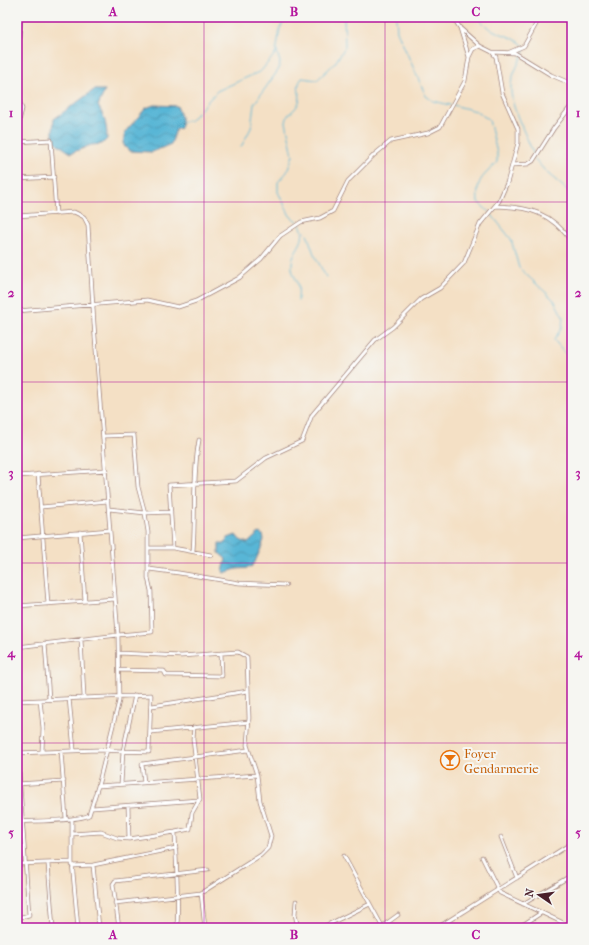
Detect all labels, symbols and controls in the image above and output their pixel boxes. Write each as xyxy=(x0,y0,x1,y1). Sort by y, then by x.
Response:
text: A xyxy=(108,4,118,19)
text: B xyxy=(290,4,299,19)
text: C xyxy=(472,4,481,19)
text: 1 xyxy=(9,105,14,120)
text: 1 xyxy=(576,105,581,120)
text: 2 xyxy=(8,285,15,300)
text: 2 xyxy=(575,285,582,300)
text: 3 xyxy=(8,465,14,481)
text: 3 xyxy=(575,465,581,481)
text: 4 xyxy=(6,645,16,661)
text: 4 xyxy=(573,645,583,661)
place label: Foyer Gendarmerie xyxy=(464,746,539,776)
bar icon: Foyer Gendarmerie xyxy=(439,749,461,771)
text: 5 xyxy=(8,825,14,840)
text: 5 xyxy=(575,825,581,840)
north arrow xyxy=(519,875,559,915)
text: N xyxy=(522,887,537,898)
text: A xyxy=(108,927,118,942)
text: B xyxy=(290,927,299,942)
text: C xyxy=(472,927,481,942)

